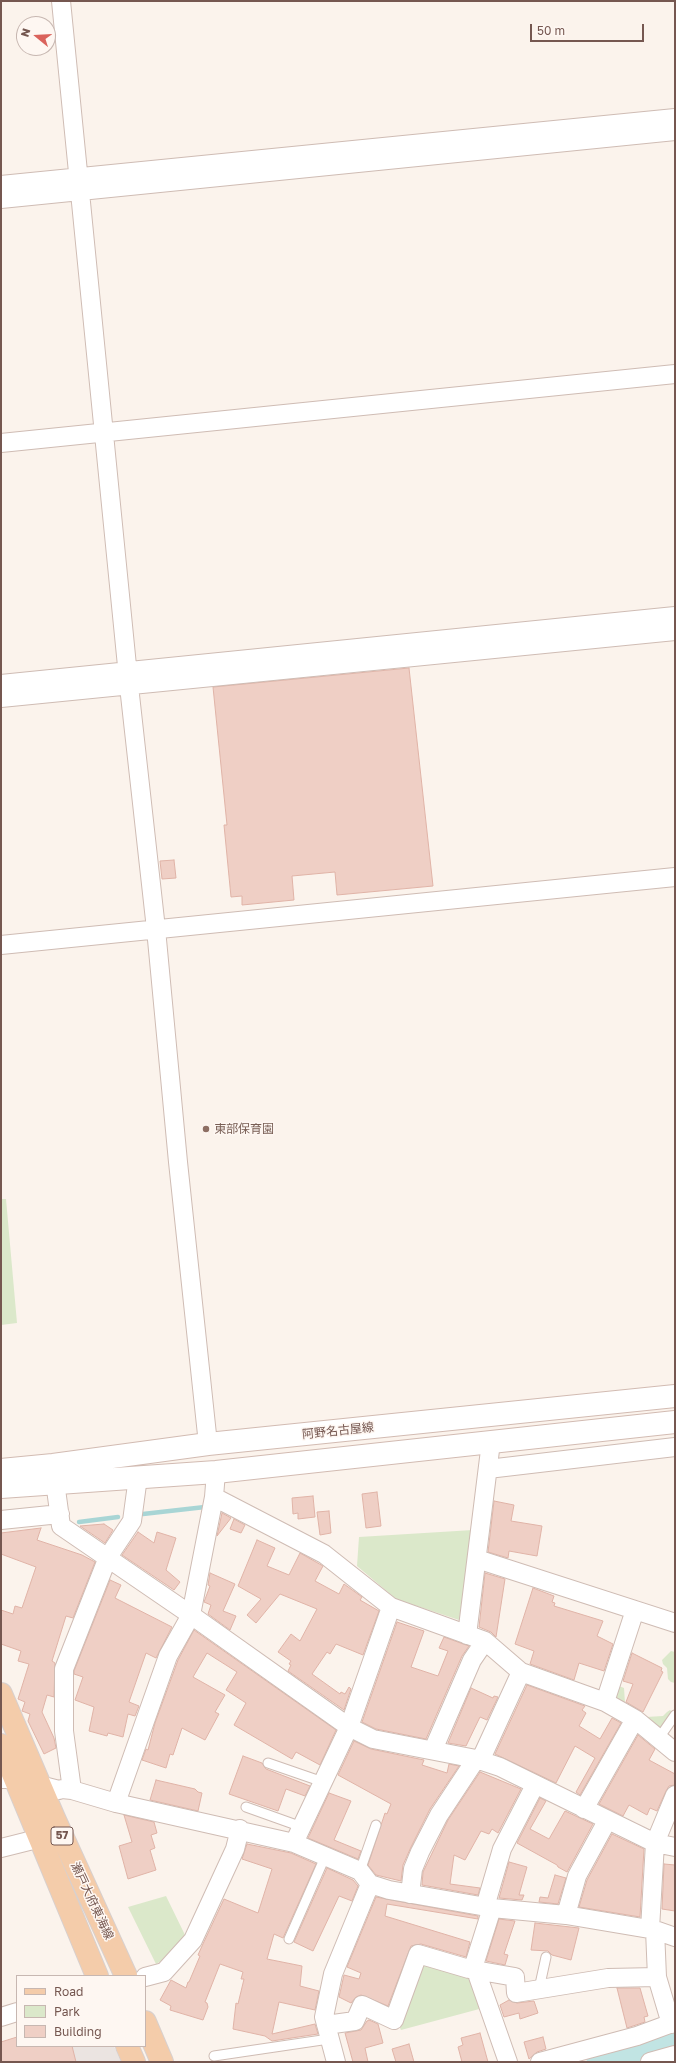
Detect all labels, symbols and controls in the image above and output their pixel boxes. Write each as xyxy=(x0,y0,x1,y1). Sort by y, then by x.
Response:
north arrow xyxy=(16,16,56,56)
scale bar xyxy=(532,16,646,42)
text: 50 m xyxy=(537,23,565,38)
text: N xyxy=(18,26,33,38)
place label: 東部保育園 xyxy=(214,1122,274,1136)
marker: 東部保育園 xyxy=(201,1124,211,1134)
street label: 阿野名古屋線 xyxy=(301,1420,375,1442)
road number: 57 xyxy=(51,1827,73,1845)
street label: 瀬戸大府東海線 xyxy=(68,1860,116,1942)
legend xyxy=(16,1975,146,2047)
text: Road xyxy=(54,1984,83,1999)
text: Park xyxy=(54,2004,80,2019)
text: Building xyxy=(54,2024,102,2039)

